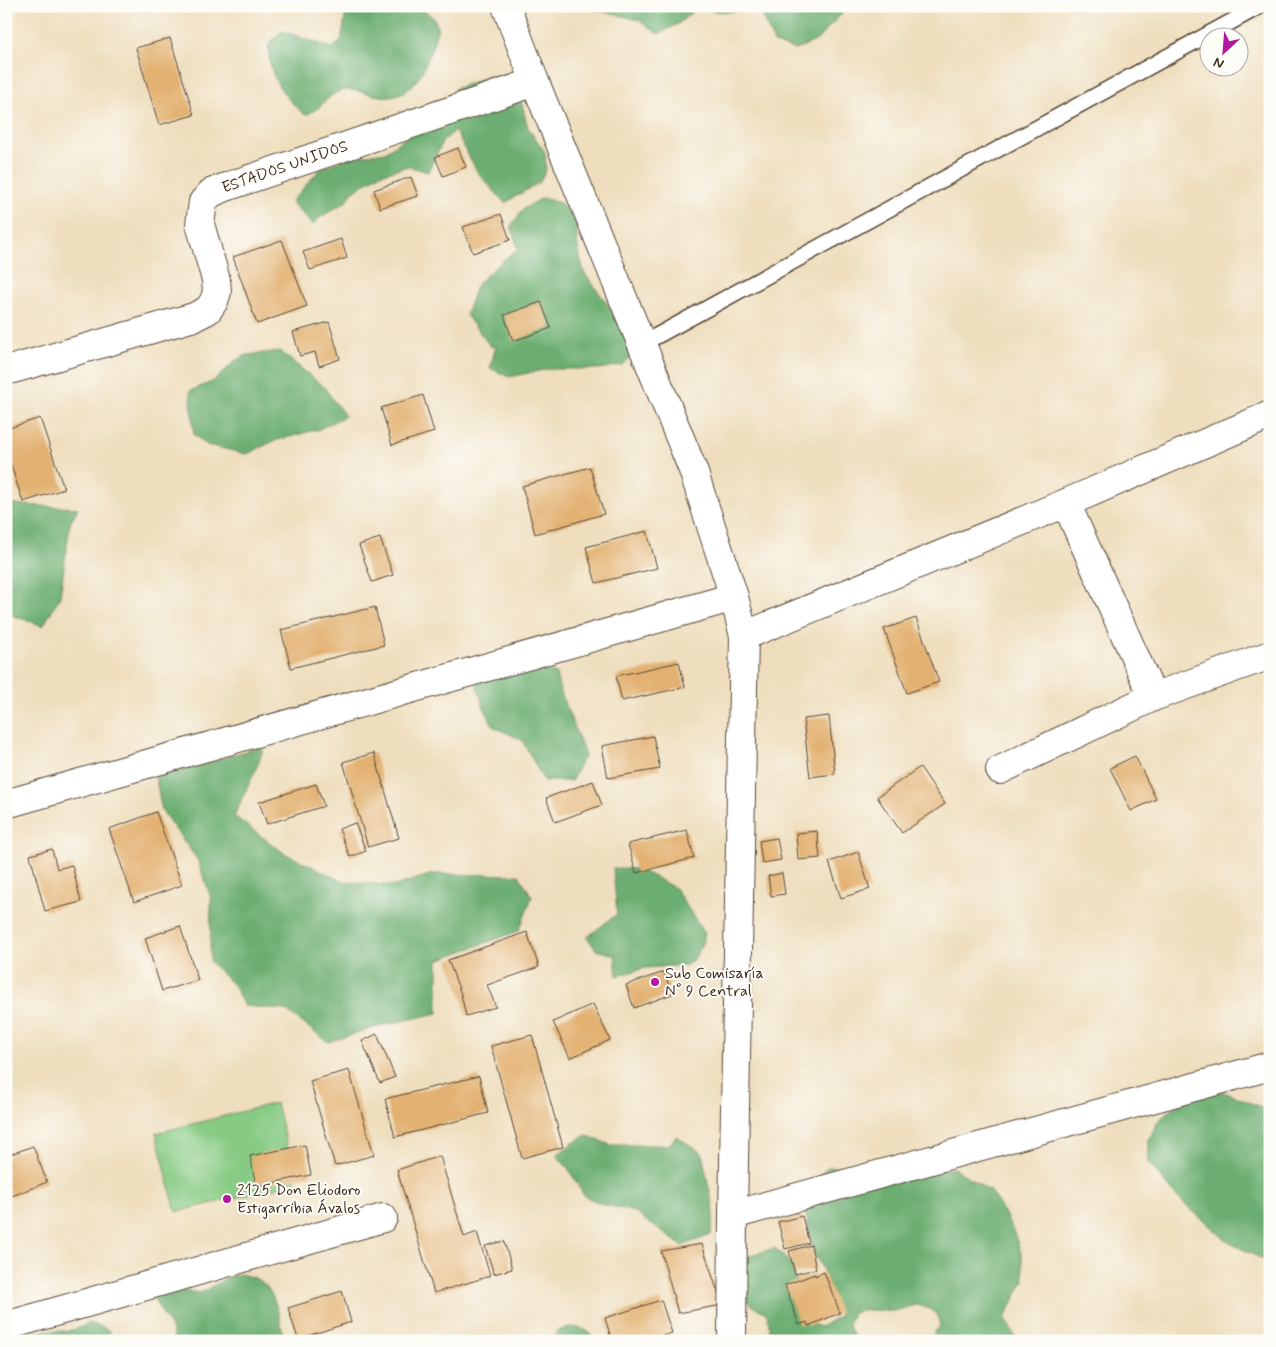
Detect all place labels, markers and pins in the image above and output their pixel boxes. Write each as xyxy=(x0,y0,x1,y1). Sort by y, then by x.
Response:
place label: Sub Comisaría N° 9 Central xyxy=(665,963,764,1002)
marker: Sub Comisaría N° 9 Central xyxy=(649,976,661,988)
place label: 2125 Don Eliodoro Estigarribia Ávalos xyxy=(237,1180,361,1219)
marker: 2125 Don Eliodoro Estigarribia Ávalos xyxy=(221,1193,233,1205)

